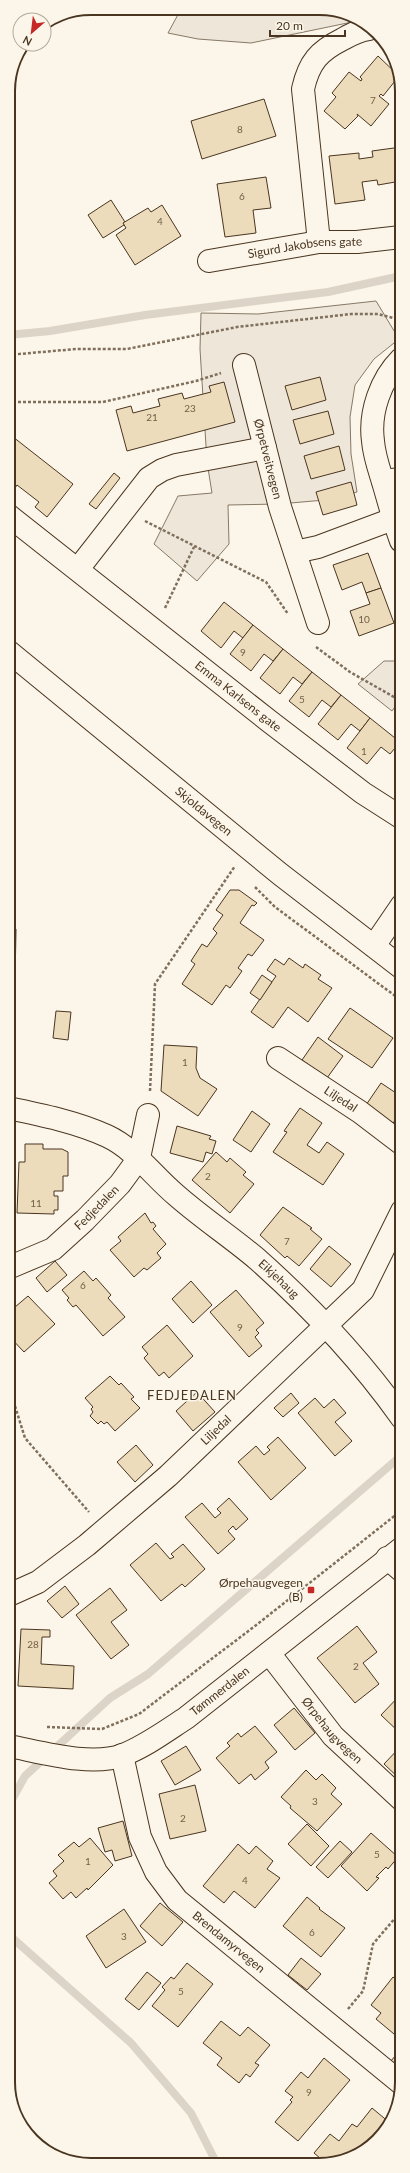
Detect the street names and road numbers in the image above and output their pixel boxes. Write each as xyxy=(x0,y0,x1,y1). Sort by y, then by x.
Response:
street label: Sigurd Jakobsens gate xyxy=(246,233,363,261)
street label: Ørpetveitvegen xyxy=(251,417,286,501)
street label: Emma Karlsens gate xyxy=(192,657,285,735)
street label: Skjoldavegen xyxy=(172,783,235,839)
street label: Liljedal xyxy=(321,1082,360,1115)
street label: Fedjedalen xyxy=(71,1182,122,1233)
street label: Eikjehaug xyxy=(255,1256,303,1301)
street label: Liljedal xyxy=(197,1412,234,1448)
street label: Tømmerdalen xyxy=(187,1663,252,1719)
street label: Ørpehaugvegen xyxy=(299,1694,366,1766)
street label: Brendamyrvegen xyxy=(189,1908,268,1976)

